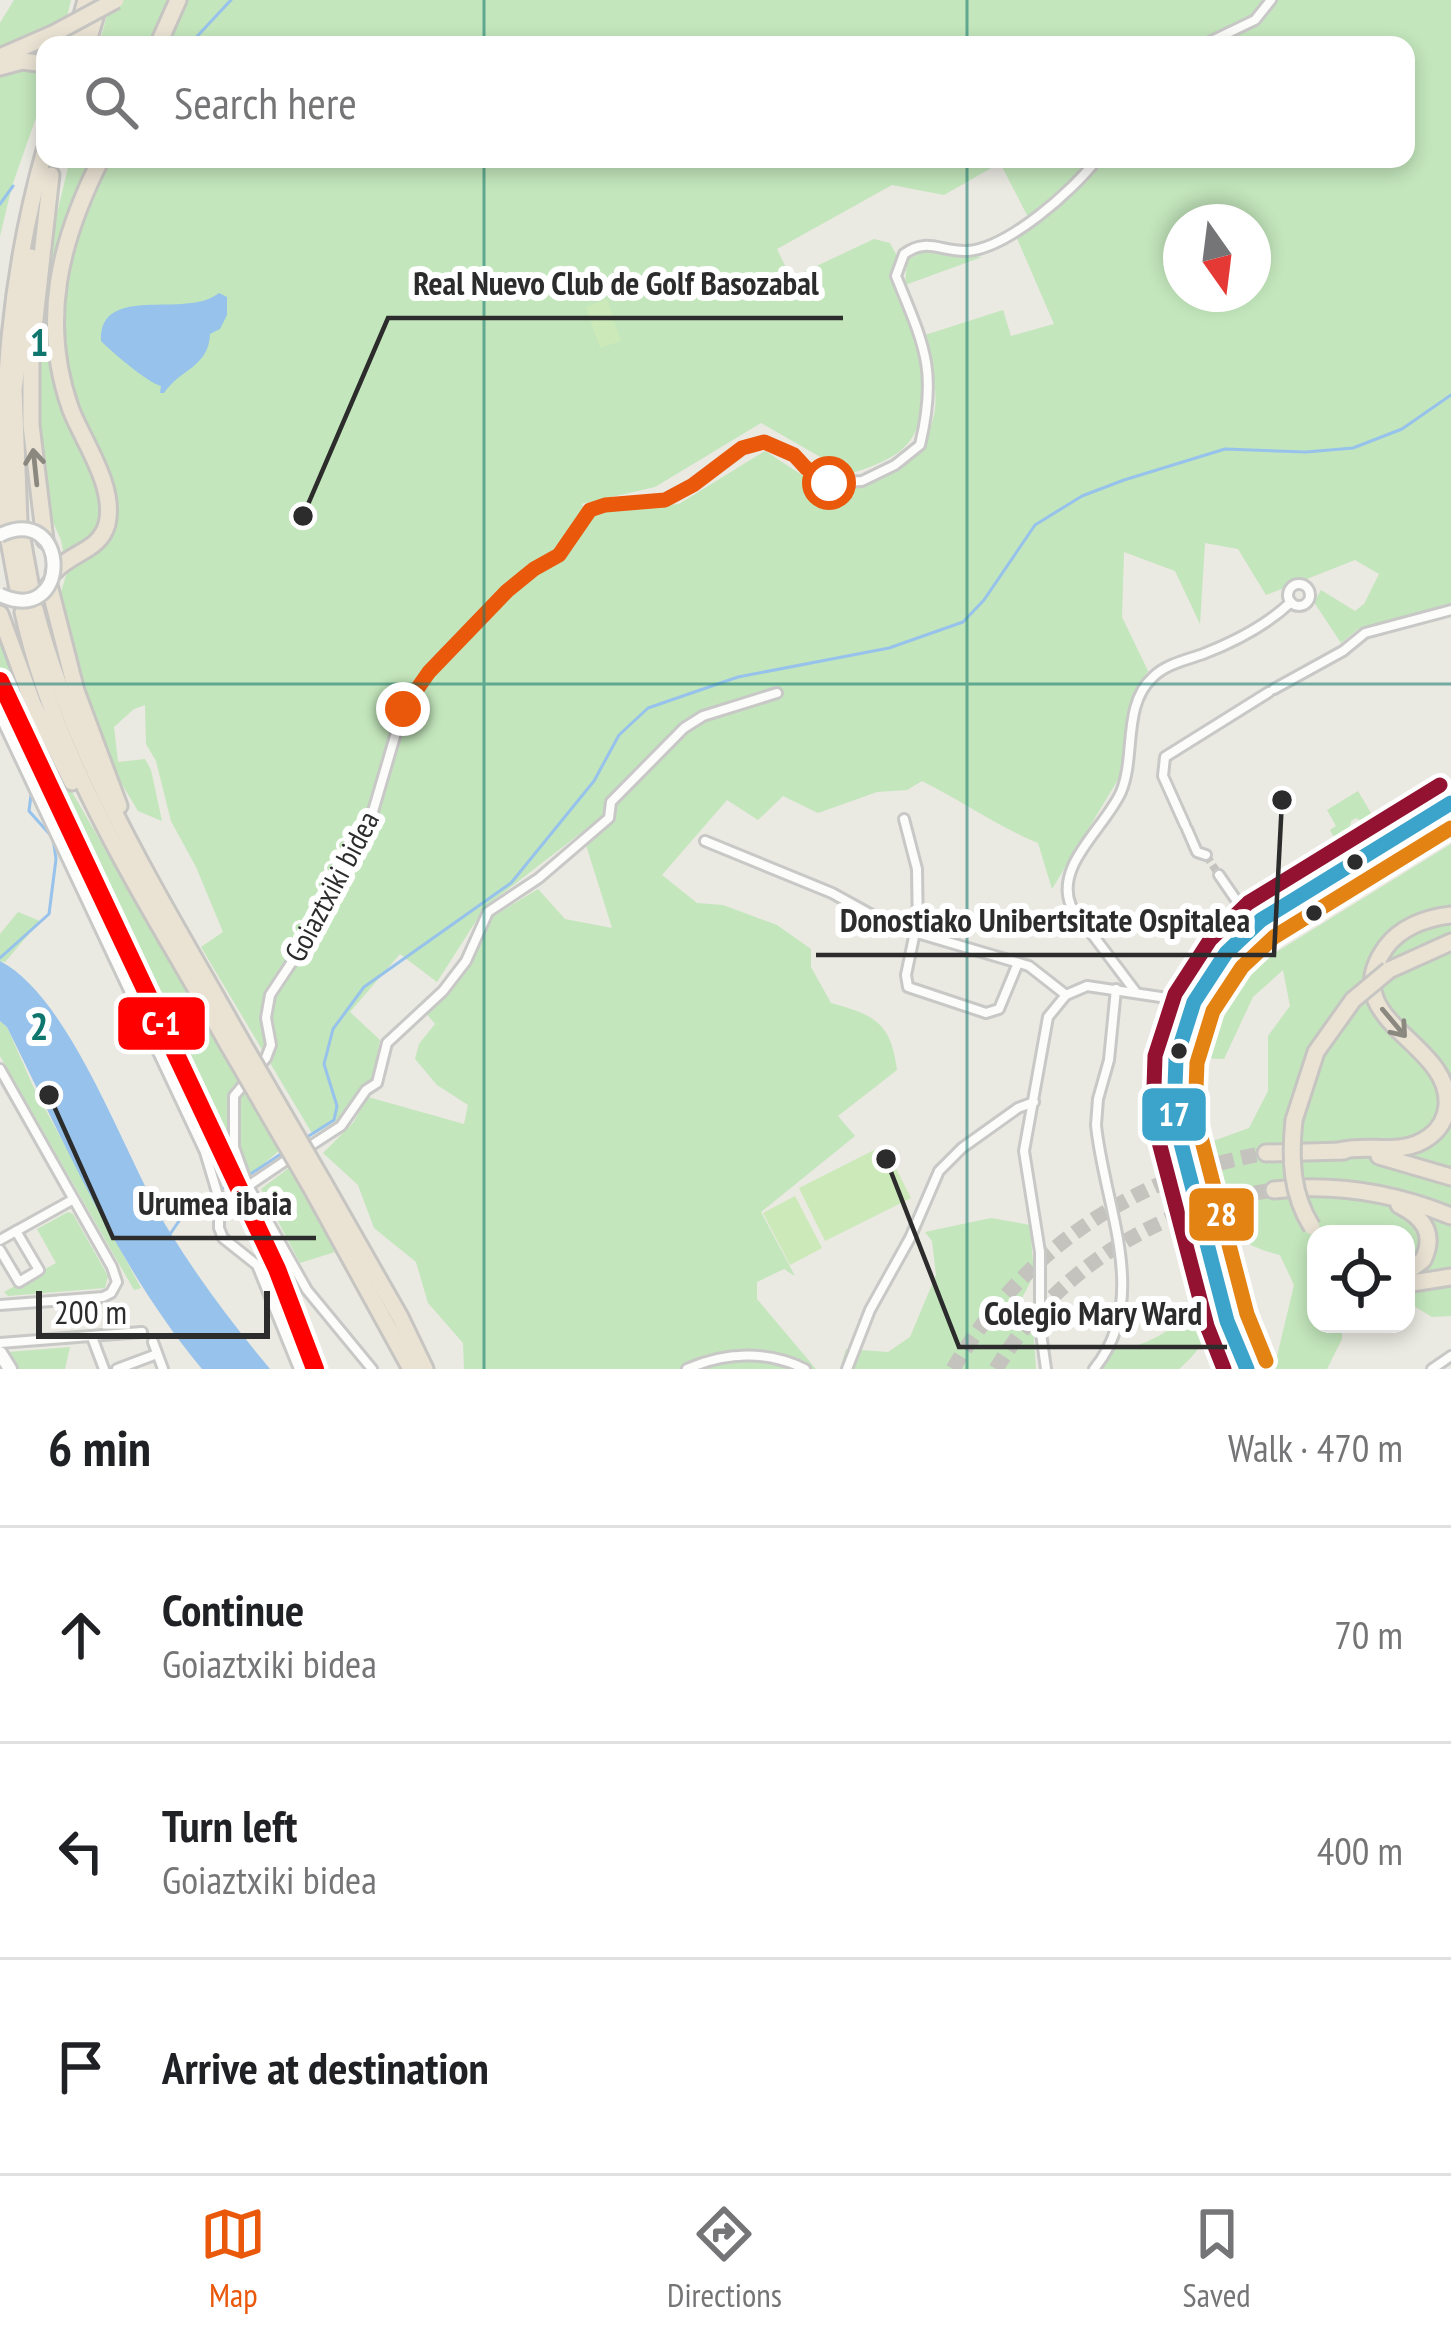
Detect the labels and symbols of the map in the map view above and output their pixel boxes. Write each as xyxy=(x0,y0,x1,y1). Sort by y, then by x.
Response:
north arrow xyxy=(1163,204,1271,312)
callout: Real Nuevo Club de Golf Basozabal xyxy=(388,249,843,318)
text: Real Nuevo Club de Golf Basozabal xyxy=(413,261,820,304)
text: 1 xyxy=(30,316,48,367)
one-way arrow xyxy=(23,448,46,487)
route start xyxy=(802,456,856,510)
route end xyxy=(376,682,430,736)
street label: Goiaztxiki bidea xyxy=(275,804,387,968)
unlabelled marker xyxy=(1344,851,1366,873)
callout: Donostiako Unibertsitate Ospitalea xyxy=(816,886,1274,955)
text: Donostiako Unibertsitate Ospitalea xyxy=(840,898,1250,941)
unlabelled marker xyxy=(1303,902,1325,924)
line badge: C-1 xyxy=(116,995,207,1052)
text: 2 xyxy=(30,1000,48,1051)
text: C-1 xyxy=(142,1001,180,1044)
one-way arrow xyxy=(1379,1007,1407,1038)
unlabelled marker xyxy=(1168,1040,1190,1062)
line badge: 17 xyxy=(1140,1086,1208,1143)
text: 17 xyxy=(1158,1092,1190,1135)
callout: Urumea ibaia xyxy=(113,1169,316,1238)
text: Urumea ibaia xyxy=(138,1181,292,1224)
line badge: 28 xyxy=(1187,1186,1256,1243)
text: 28 xyxy=(1205,1192,1237,1235)
callout: Colegio Mary Ward xyxy=(959,1278,1227,1347)
scale bar xyxy=(36,1285,270,1338)
text: Colegio Mary Ward xyxy=(984,1291,1202,1334)

